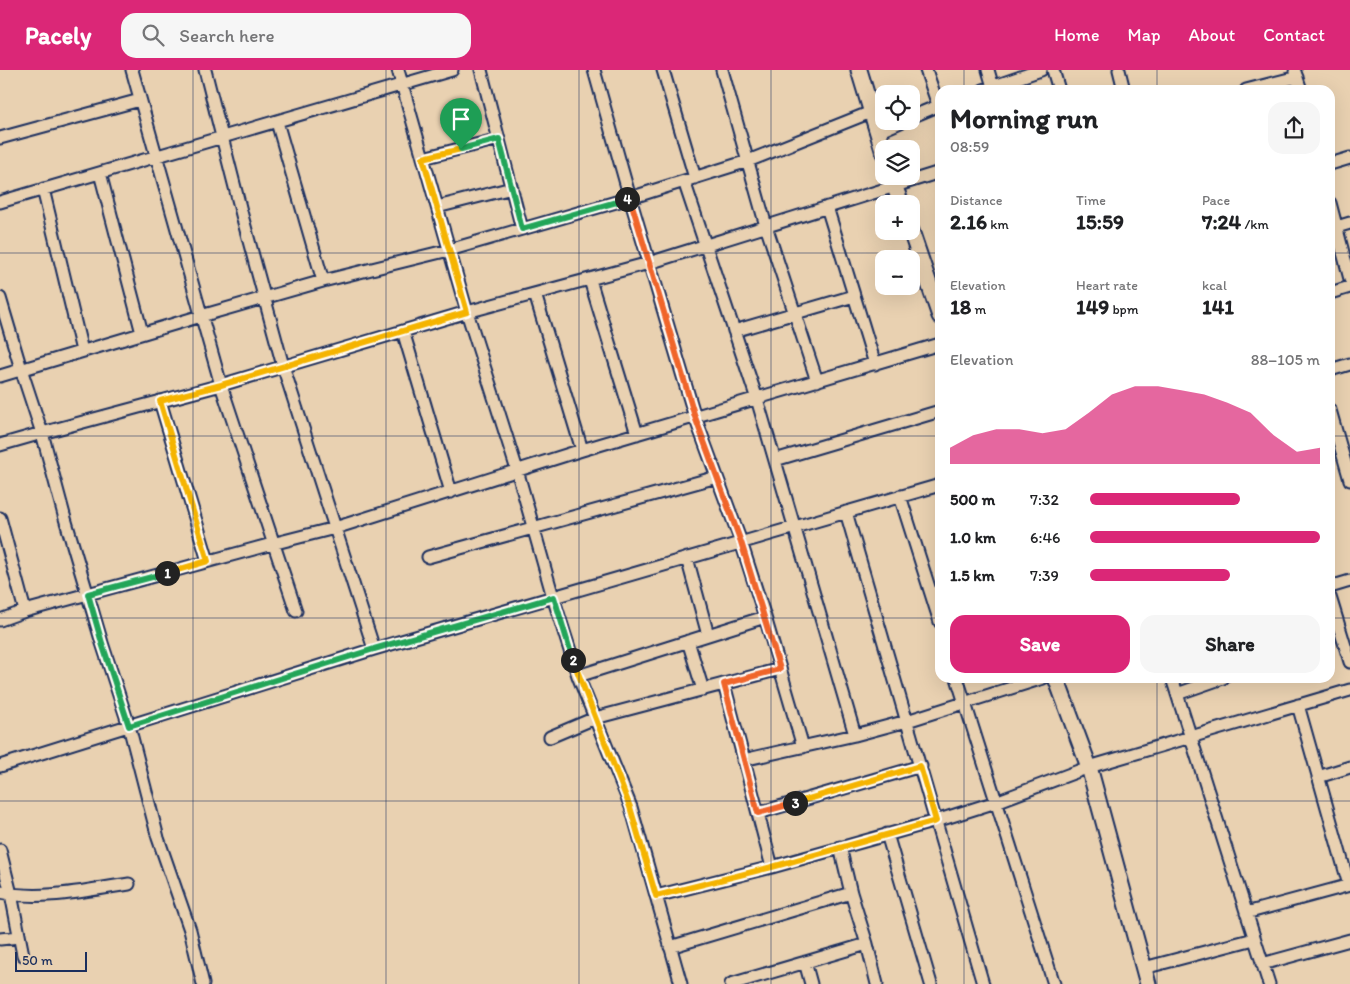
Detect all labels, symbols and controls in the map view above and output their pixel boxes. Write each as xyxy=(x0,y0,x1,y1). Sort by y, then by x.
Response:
search box xyxy=(121,13,471,58)
text: Pacely xyxy=(25,21,91,50)
icon: search xyxy=(139,21,167,49)
text: Search here xyxy=(179,24,275,47)
text: Home xyxy=(1054,24,1100,46)
text: Map xyxy=(1128,24,1161,46)
text: About xyxy=(1189,24,1235,46)
text: Contact xyxy=(1263,24,1325,46)
map controls xyxy=(875,85,920,295)
button: locate xyxy=(875,85,920,130)
pin xyxy=(440,98,482,149)
text: Morning run xyxy=(950,101,1098,135)
button: share xyxy=(1268,102,1320,154)
icon: arrive xyxy=(447,105,475,133)
text: 08:59 xyxy=(950,137,989,156)
button: layers xyxy=(875,140,920,185)
pin: 4 xyxy=(614,186,640,212)
text: 4 xyxy=(623,191,632,208)
text: Distance xyxy=(950,192,1002,209)
text: Time xyxy=(1076,192,1106,209)
text: Pace xyxy=(1202,192,1230,209)
button: + xyxy=(875,195,920,240)
text: 2.16 xyxy=(950,209,987,234)
text: 15:59 xyxy=(1076,209,1124,234)
text: 7:24 xyxy=(1202,209,1241,234)
text: km xyxy=(987,216,1009,233)
text: /km xyxy=(1241,216,1269,233)
button: − xyxy=(875,250,920,295)
text: Elevation xyxy=(950,277,1006,294)
text: Heart rate xyxy=(1076,277,1138,294)
text: kcal xyxy=(1202,277,1227,294)
text: 18 xyxy=(950,294,971,319)
text: 149 xyxy=(1076,294,1109,319)
text: 141 xyxy=(1202,294,1234,319)
text: m xyxy=(971,301,986,318)
text: bpm xyxy=(1109,301,1138,318)
text: Elevation xyxy=(950,350,1014,369)
text: 88–105 m xyxy=(1251,350,1320,369)
text: 500 m xyxy=(950,490,995,509)
text: 7:32 xyxy=(1030,490,1059,509)
text: 1.0 km xyxy=(950,528,996,547)
text: 6:46 xyxy=(1030,528,1060,547)
pin: 1 xyxy=(154,560,180,586)
text: 1 xyxy=(164,565,171,582)
text: 1.5 km xyxy=(950,566,995,585)
text: 7:39 xyxy=(1030,566,1059,585)
button: Save xyxy=(950,615,1130,673)
button: Share xyxy=(1140,615,1320,673)
pin: 2 xyxy=(560,648,586,672)
text: 2 xyxy=(570,652,577,669)
pin: 3 xyxy=(782,790,808,816)
text: 3 xyxy=(792,795,799,812)
scale bar xyxy=(15,949,88,972)
text: 50 m xyxy=(22,952,53,969)

